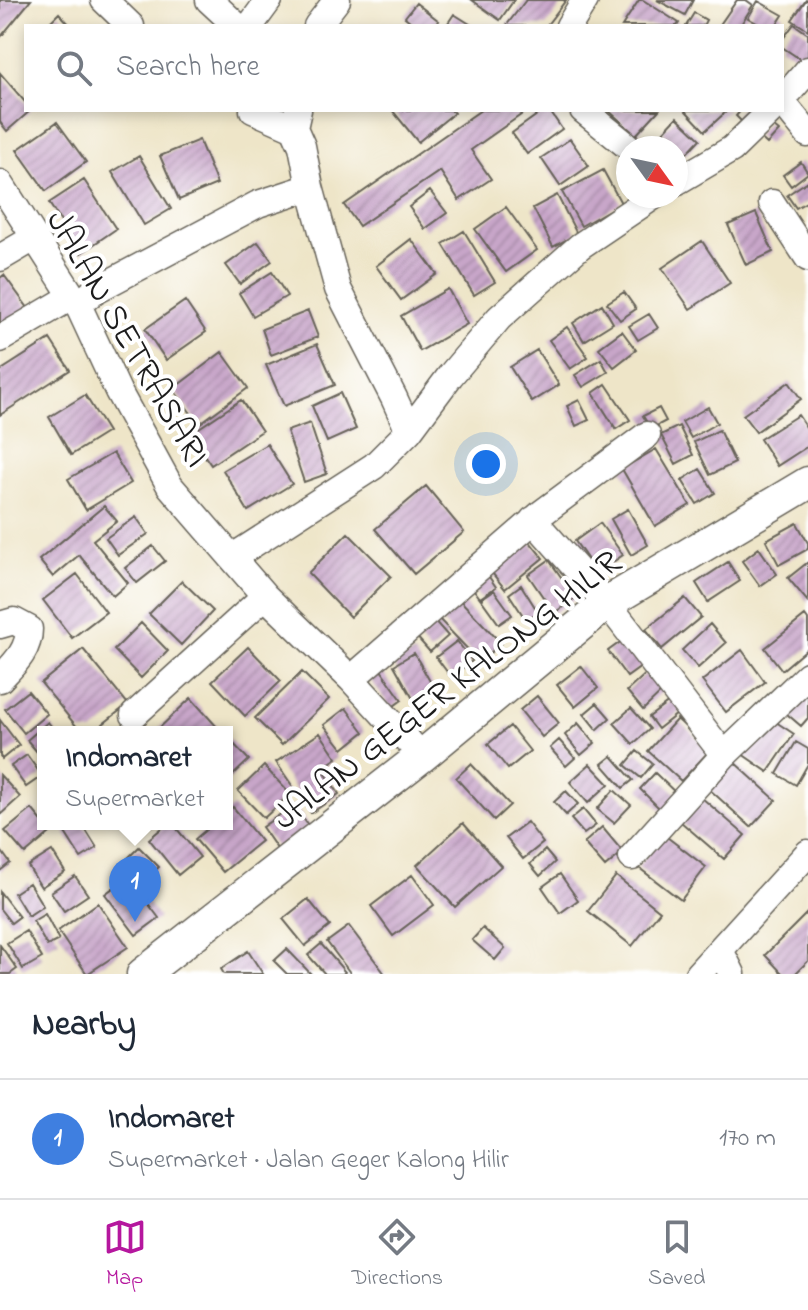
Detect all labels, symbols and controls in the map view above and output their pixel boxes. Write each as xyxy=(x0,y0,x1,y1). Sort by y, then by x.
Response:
search box xyxy=(24,24,784,112)
icon: search xyxy=(52,46,96,90)
text: Search here xyxy=(116,46,260,90)
north arrow xyxy=(616,136,688,208)
street label: JALAN SETRASARI xyxy=(31,200,222,478)
your location xyxy=(466,444,506,484)
street label: JALAN GEGER KALONG HILIR xyxy=(262,538,633,845)
popup xyxy=(37,726,233,830)
text: Indomaret xyxy=(65,737,192,781)
text: Supermarket xyxy=(65,781,205,819)
pin: 1 xyxy=(109,856,161,922)
text: Nearby xyxy=(32,1001,136,1051)
text: Indomaret xyxy=(108,1098,235,1142)
text: 1 xyxy=(54,1120,62,1158)
text: 170 m xyxy=(719,1120,776,1158)
text: Supermarket · Jalan Geger Kalong Hilir xyxy=(108,1142,509,1180)
tab: Map xyxy=(103,1215,147,1295)
tab: Directions xyxy=(352,1215,443,1295)
tab: Saved xyxy=(648,1215,705,1295)

